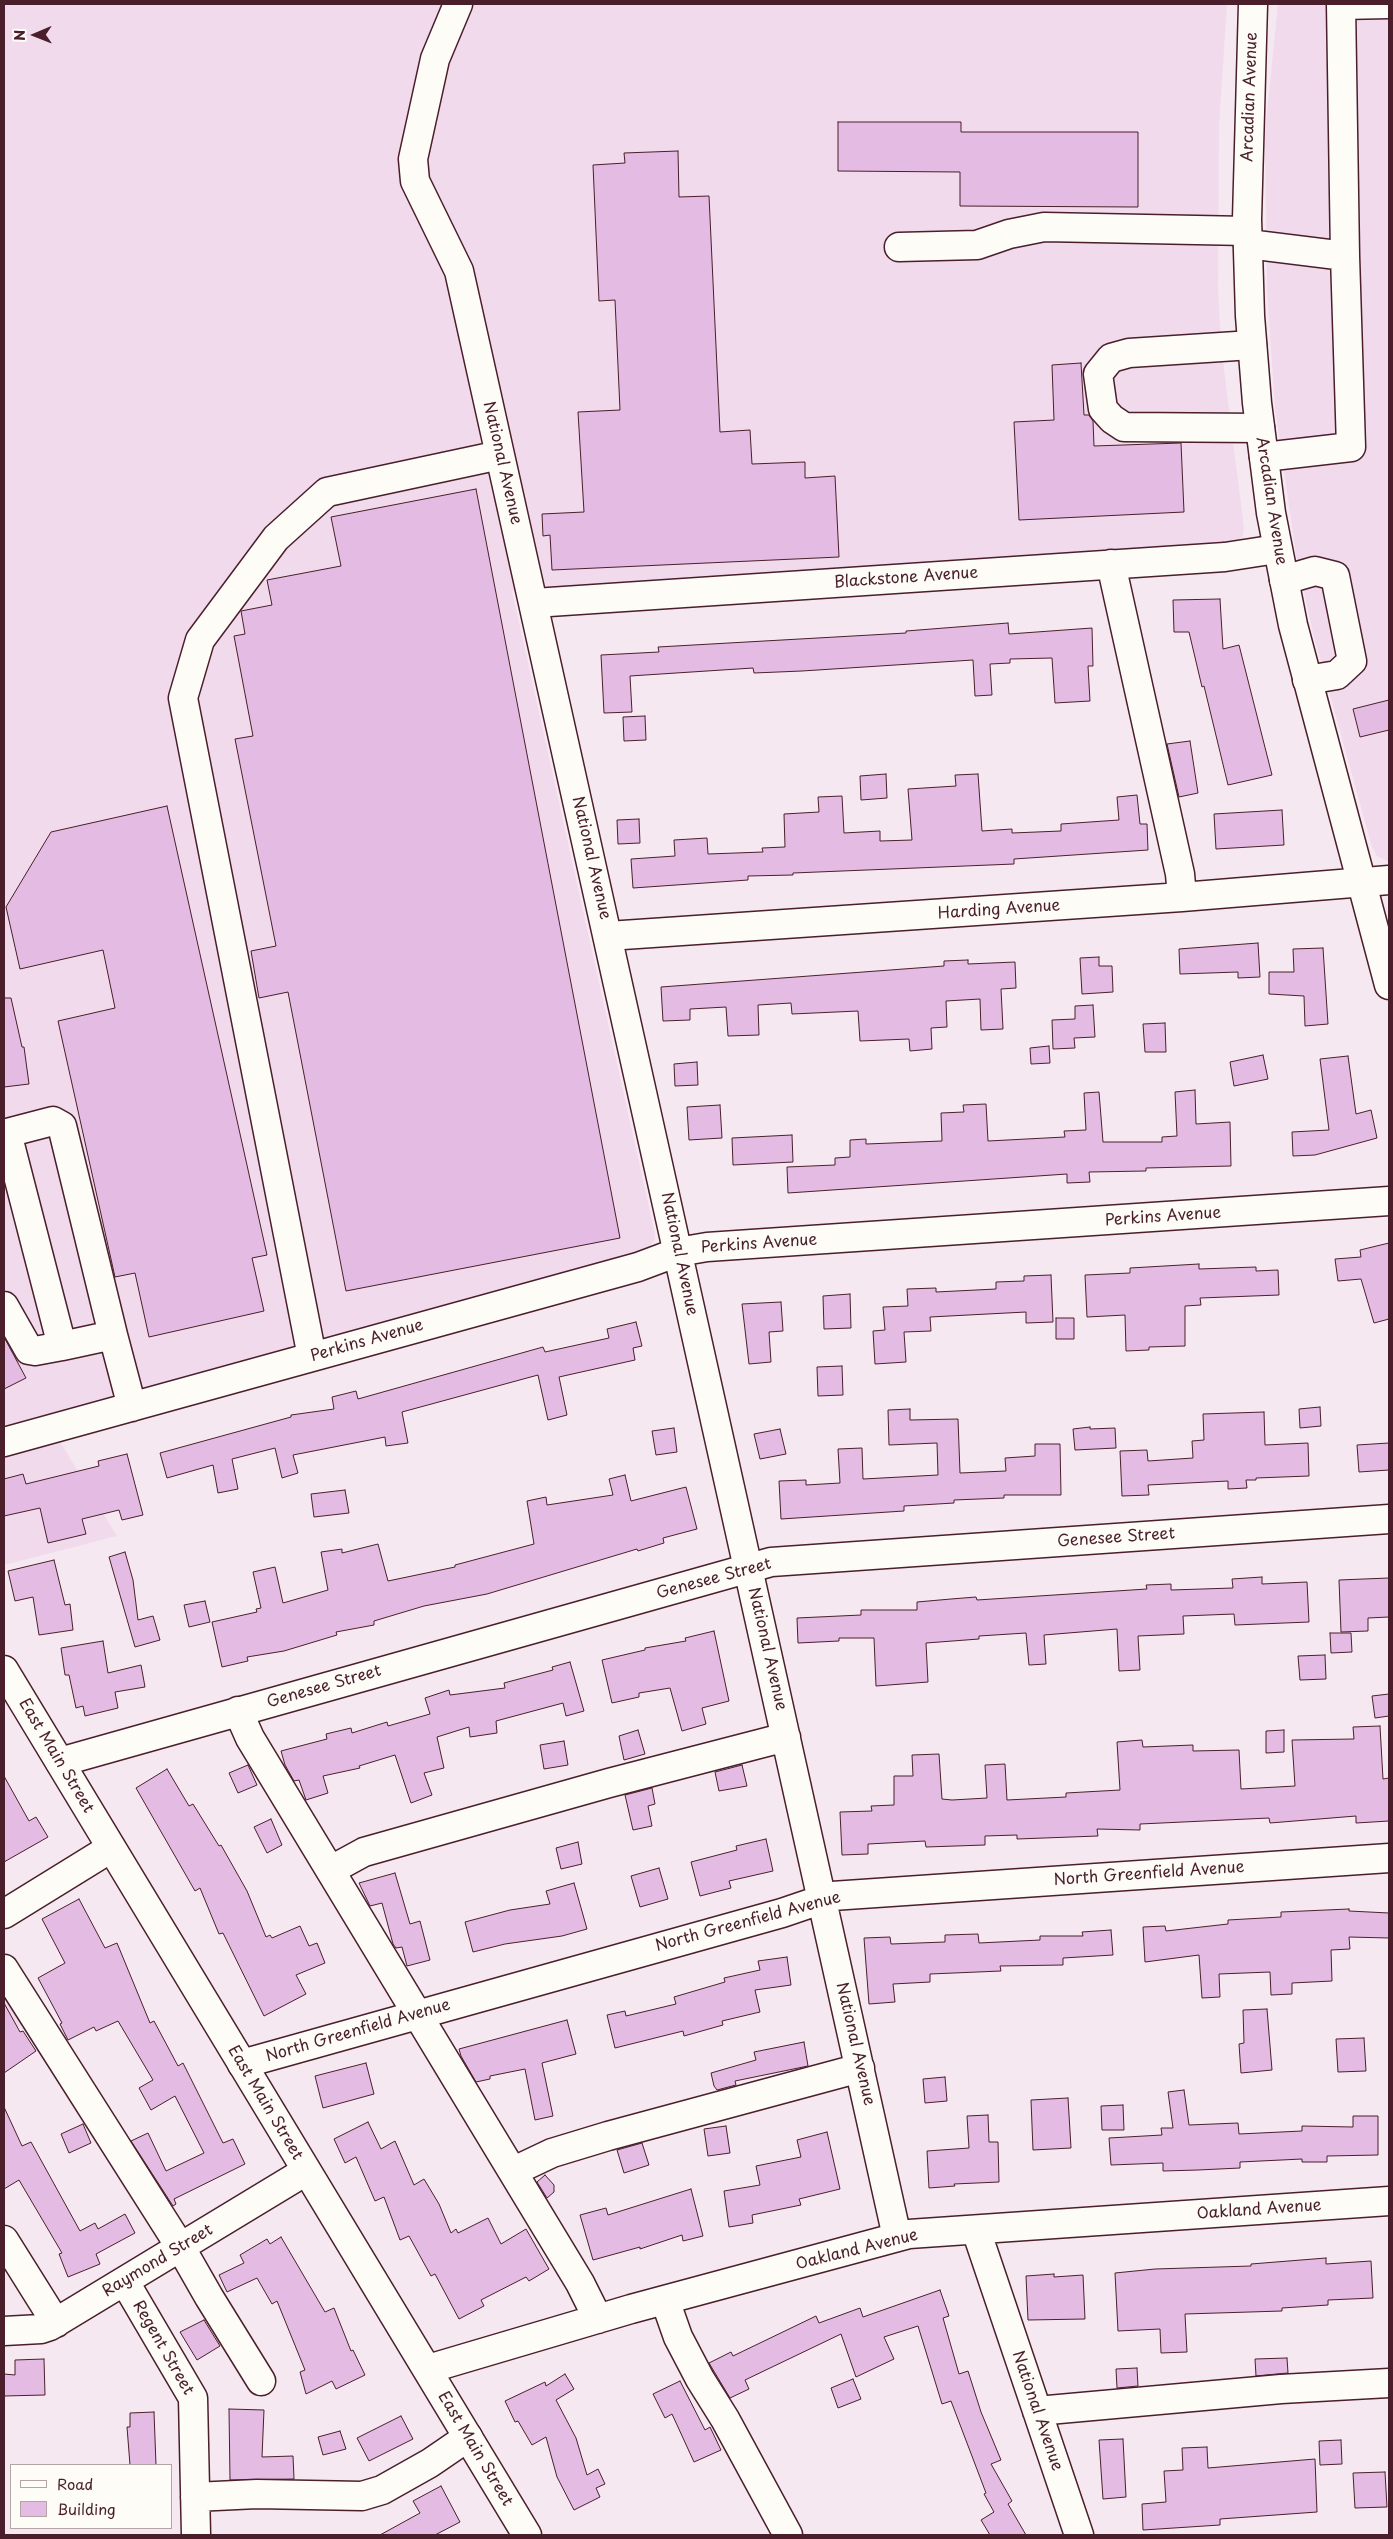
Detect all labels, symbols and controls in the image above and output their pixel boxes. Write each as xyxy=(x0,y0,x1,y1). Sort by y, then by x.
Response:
north arrow xyxy=(10,10,60,60)
text: N xyxy=(9,30,30,41)
street label: Arcadian Avenue xyxy=(1238,32,1262,162)
street label: National Avenue xyxy=(479,400,525,526)
street label: Arcadian Avenue xyxy=(1251,435,1291,567)
street label: Blackstone Avenue xyxy=(833,563,979,593)
street label: National Avenue xyxy=(568,795,614,921)
street label: Harding Avenue xyxy=(937,896,1061,924)
street label: National Avenue xyxy=(657,1191,701,1317)
street label: Perkins Avenue xyxy=(1104,1203,1222,1231)
street label: Perkins Avenue xyxy=(700,1230,818,1258)
street label: Perkins Avenue xyxy=(308,1316,426,1366)
street label: Genesee Street xyxy=(1056,1524,1176,1552)
street label: Genesee Street xyxy=(654,1554,774,1604)
street label: National Avenue xyxy=(744,1586,790,1712)
street label: Genesee Street xyxy=(265,1661,383,1713)
street label: East Main Street xyxy=(14,1695,98,1817)
street label: North Greenfield Avenue xyxy=(1053,1858,1245,1890)
street label: North Greenfield Avenue xyxy=(653,1888,843,1956)
street label: National Avenue xyxy=(832,1981,878,2107)
street label: North Greenfield Avenue xyxy=(264,1995,452,2067)
street label: East Main Street xyxy=(223,2042,307,2164)
street label: Oakland Avenue xyxy=(1196,2196,1322,2224)
street label: Raymond Street xyxy=(99,2221,217,2301)
street label: Oakland Avenue xyxy=(794,2226,920,2274)
street label: Regent Street xyxy=(128,2298,198,2398)
street label: National Avenue xyxy=(1007,2348,1067,2474)
street label: East Main Street xyxy=(433,2388,517,2510)
legend xyxy=(10,2464,172,2529)
text: Road xyxy=(57,2472,93,2495)
text: Building xyxy=(57,2497,116,2520)

